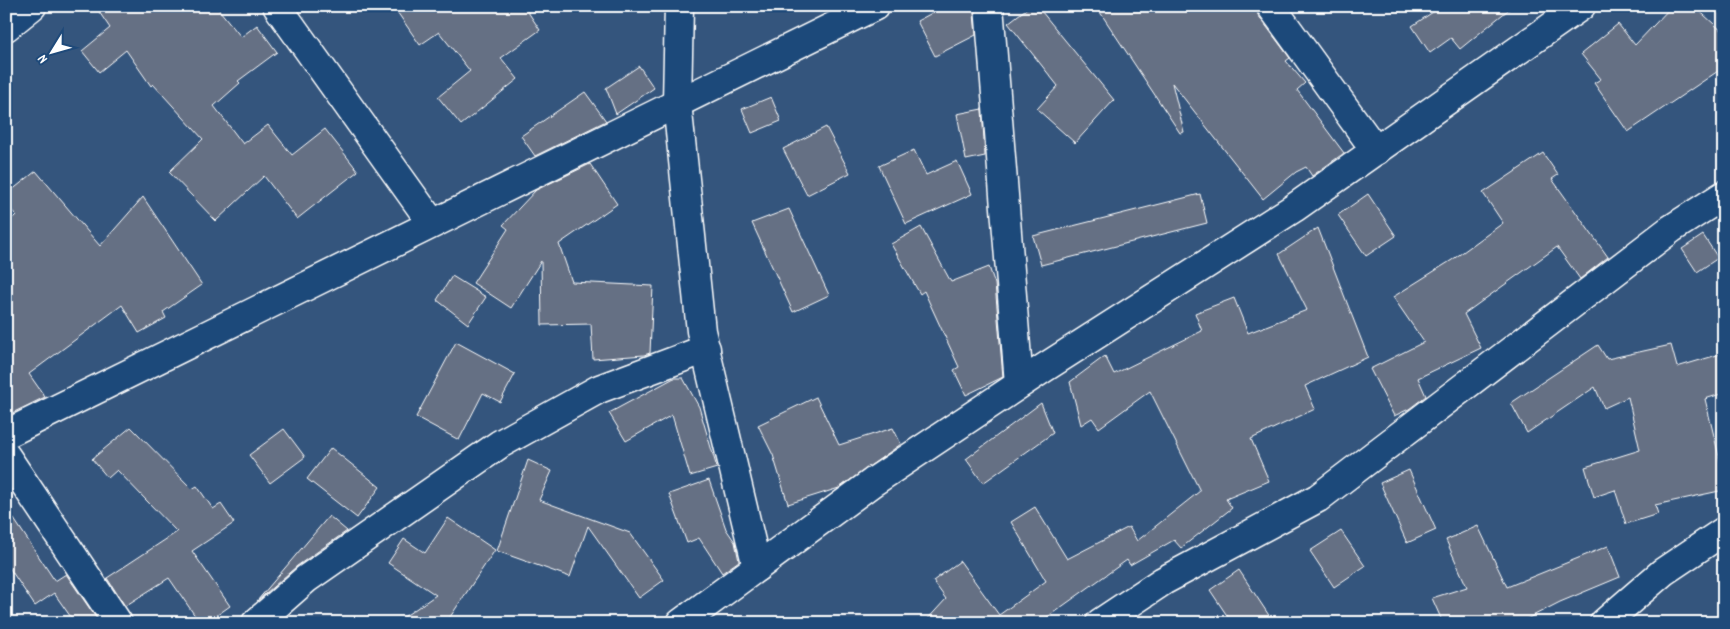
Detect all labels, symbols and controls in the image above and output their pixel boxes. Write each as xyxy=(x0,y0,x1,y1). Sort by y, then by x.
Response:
north arrow xyxy=(28,28,78,78)
text: N xyxy=(33,50,53,67)

